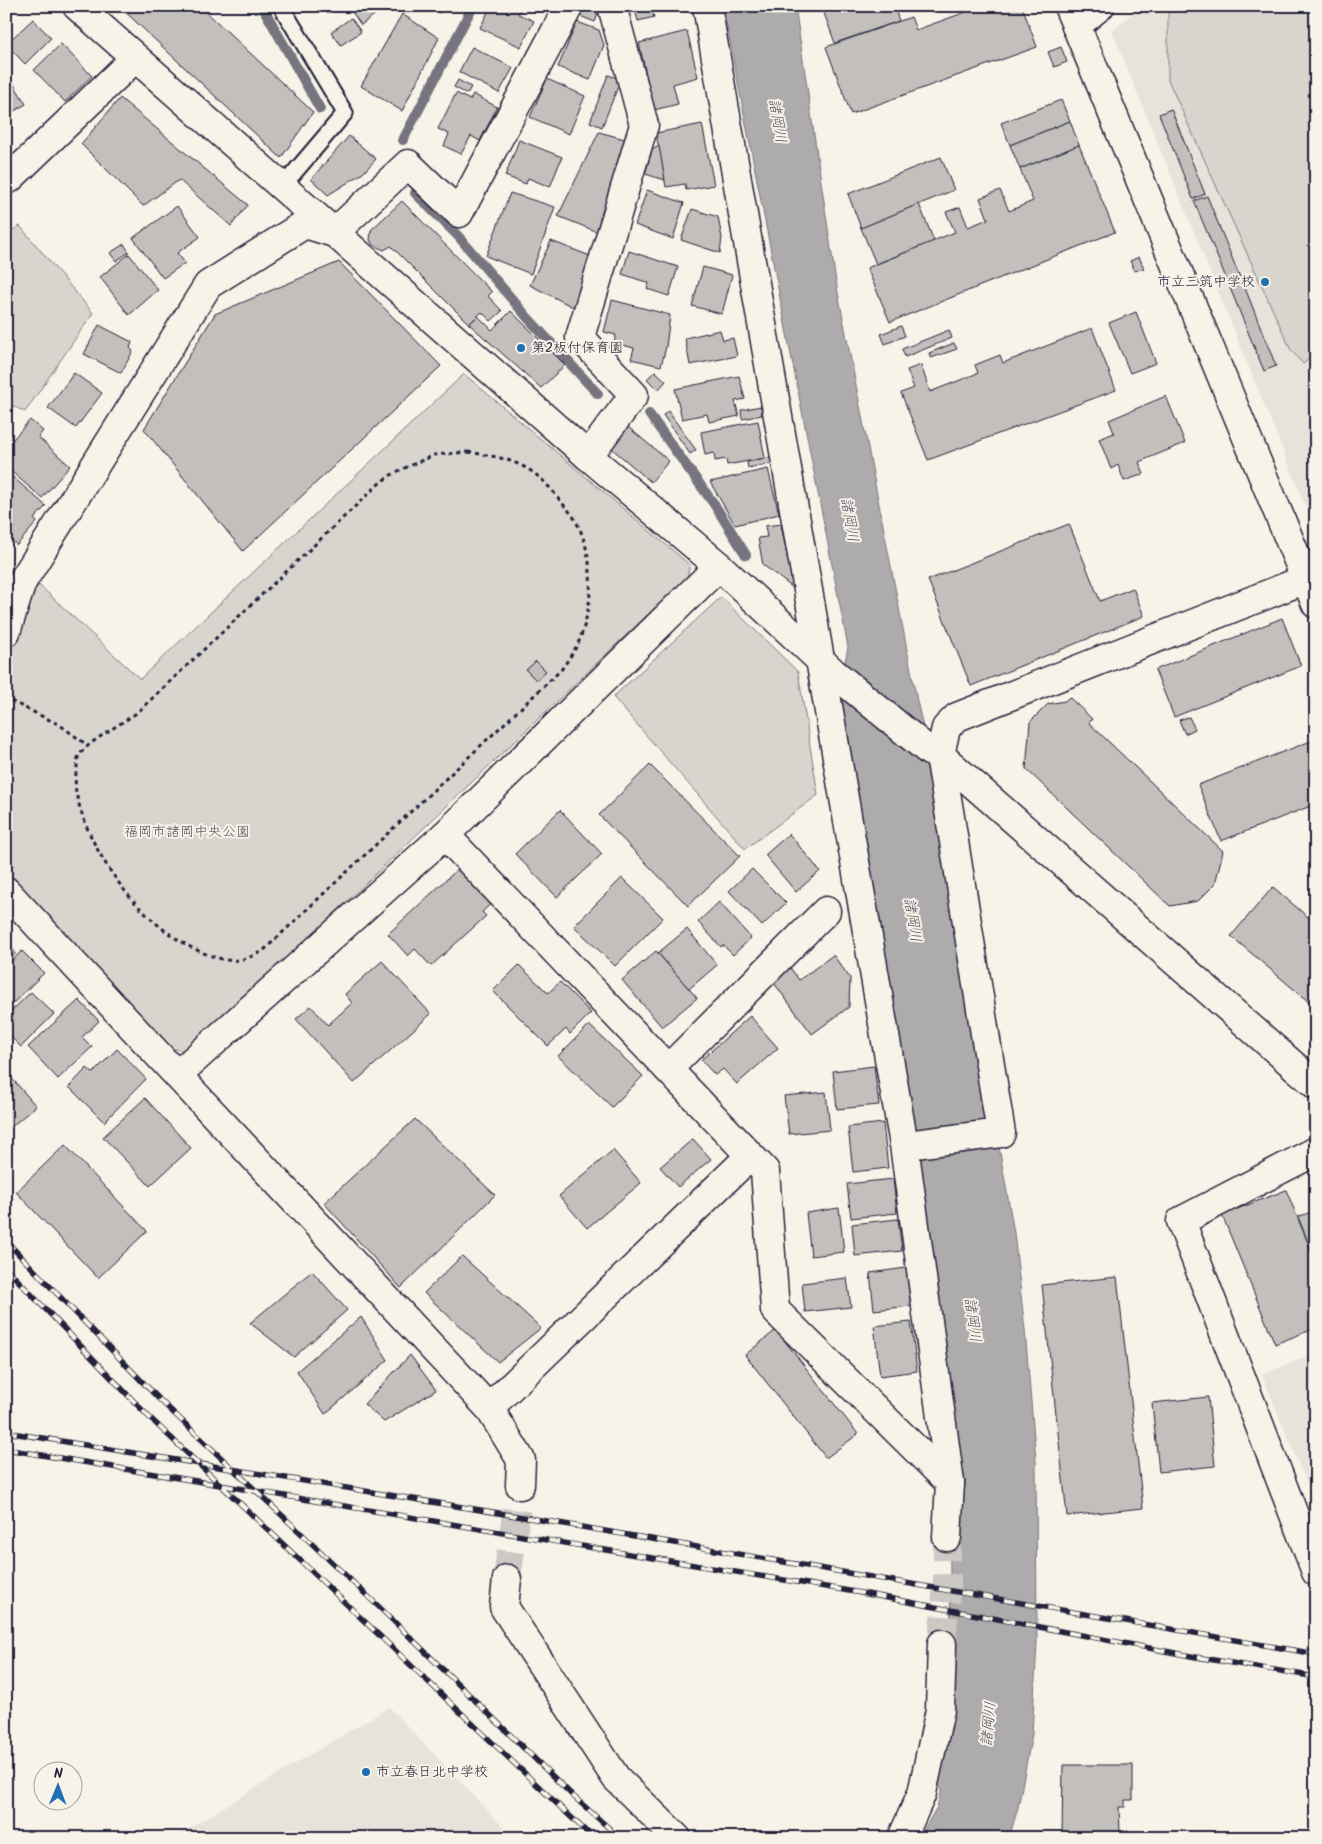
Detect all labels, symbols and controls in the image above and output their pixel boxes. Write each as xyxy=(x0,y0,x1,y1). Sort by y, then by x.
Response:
water label: 諸岡川 xyxy=(761,97,793,145)
place label: 市立三筑中学校 xyxy=(1157,271,1255,293)
marker: 市立三筑中学校 xyxy=(1259,276,1271,288)
place label: 第2板付保育園 xyxy=(531,337,623,359)
marker: 第2板付保育園 xyxy=(515,342,527,354)
water label: 諸岡川 xyxy=(833,496,865,544)
park label: 福岡市諸岡中央公園 xyxy=(124,821,250,843)
water label: 諸岡川 xyxy=(897,896,927,944)
water label: 諸岡川 xyxy=(957,1296,987,1344)
water label: 諸岡川 xyxy=(975,1700,1003,1748)
place label: 市立春日北中学校 xyxy=(376,1761,488,1783)
north arrow xyxy=(32,1762,82,1812)
text: N xyxy=(54,1763,63,1785)
marker: 市立春日北中学校 xyxy=(360,1766,372,1778)

